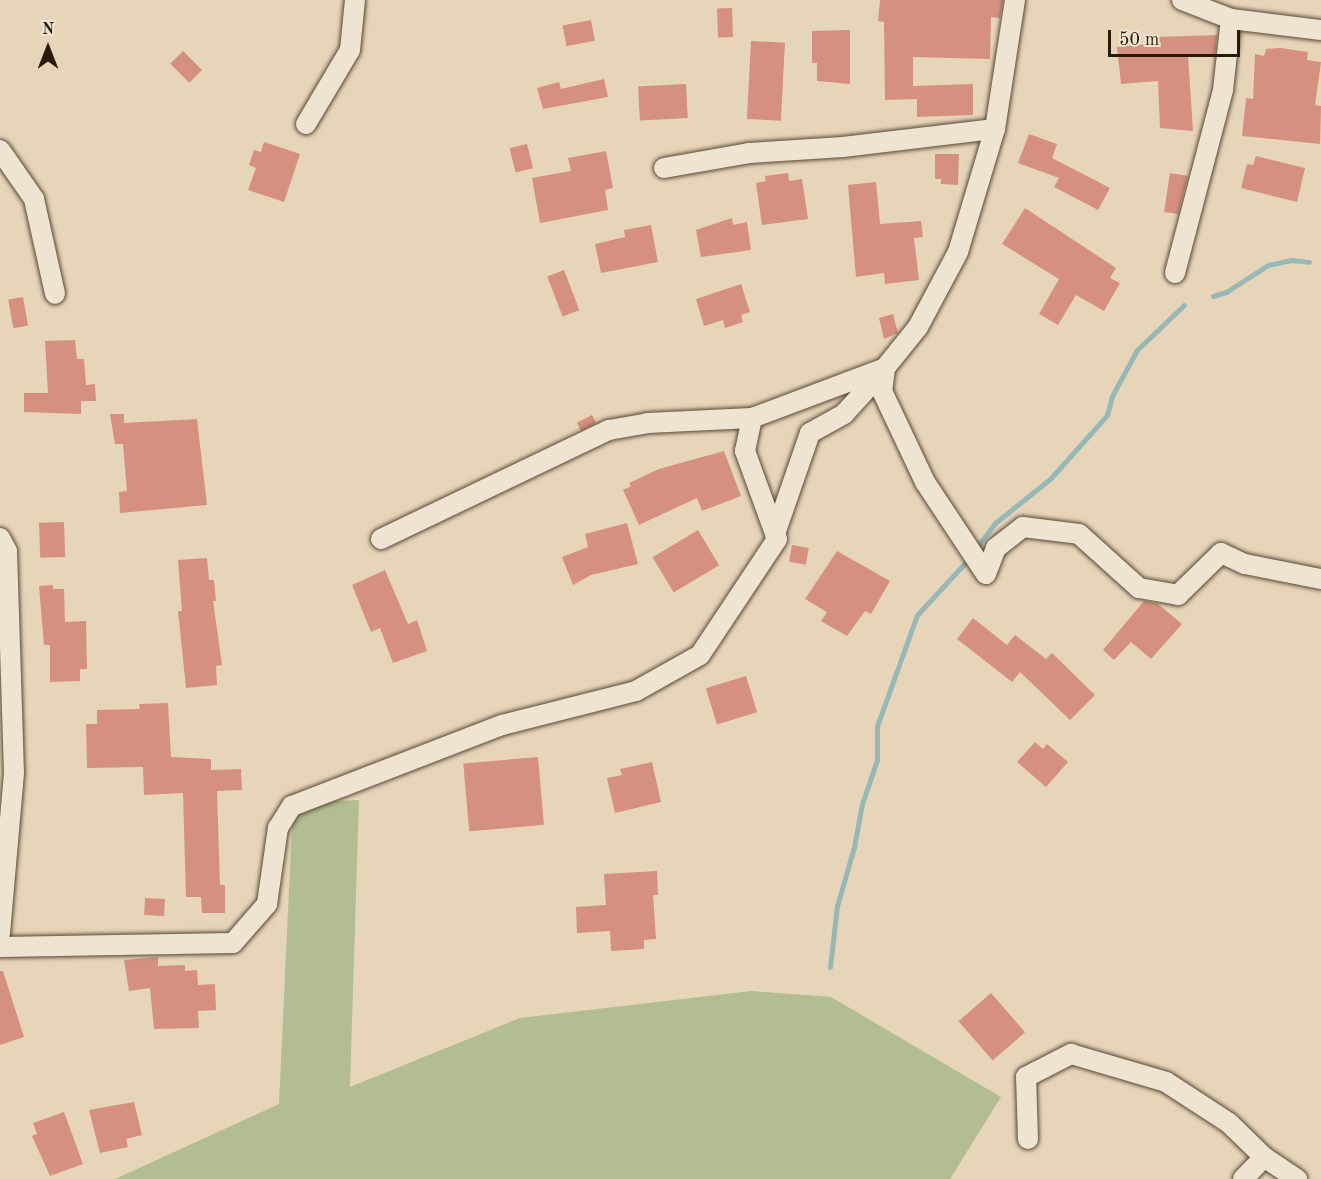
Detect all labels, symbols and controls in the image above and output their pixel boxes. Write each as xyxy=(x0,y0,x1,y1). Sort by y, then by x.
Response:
north arrow xyxy=(18,18,78,78)
scale bar xyxy=(1111,18,1243,56)
text: N xyxy=(42,22,54,38)
text: 50 m xyxy=(1119,31,1159,49)

